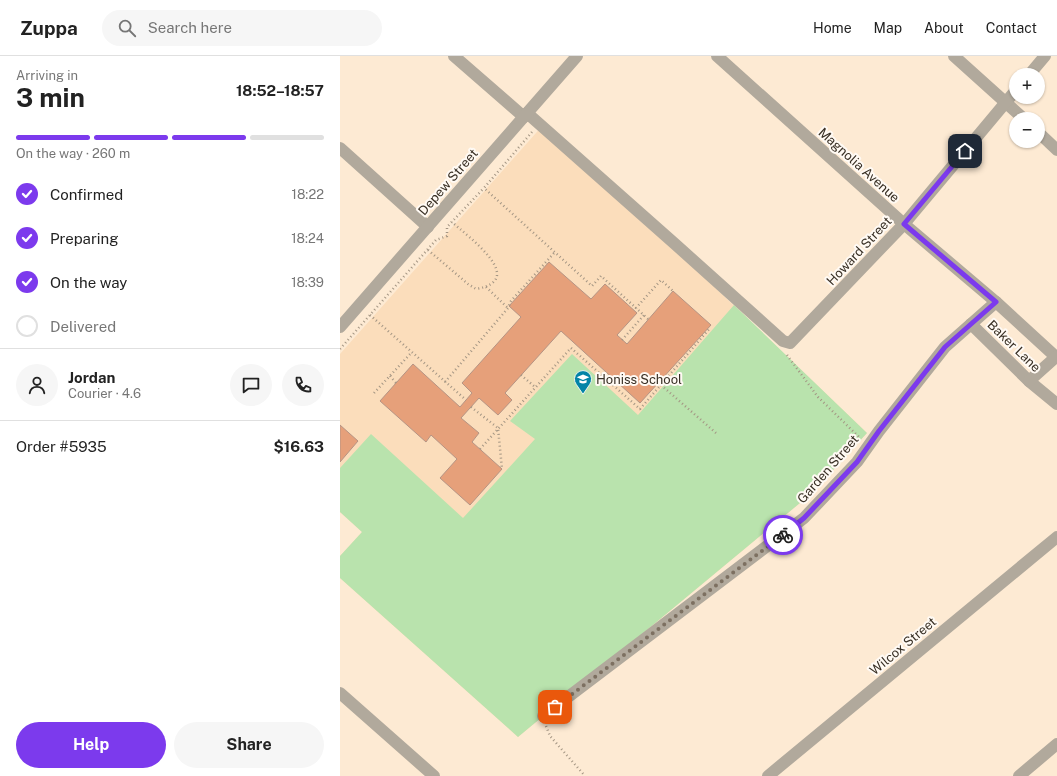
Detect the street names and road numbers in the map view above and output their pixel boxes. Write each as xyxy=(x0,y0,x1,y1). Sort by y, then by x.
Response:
street label: Magnolia Avenue xyxy=(815,125,903,205)
street label: Depew Street xyxy=(415,146,481,218)
street label: Howard Street xyxy=(823,214,895,288)
street label: Baker Lane xyxy=(984,317,1044,375)
street label: Garden Street xyxy=(794,432,862,506)
street label: Wilcox Street xyxy=(867,614,939,678)

